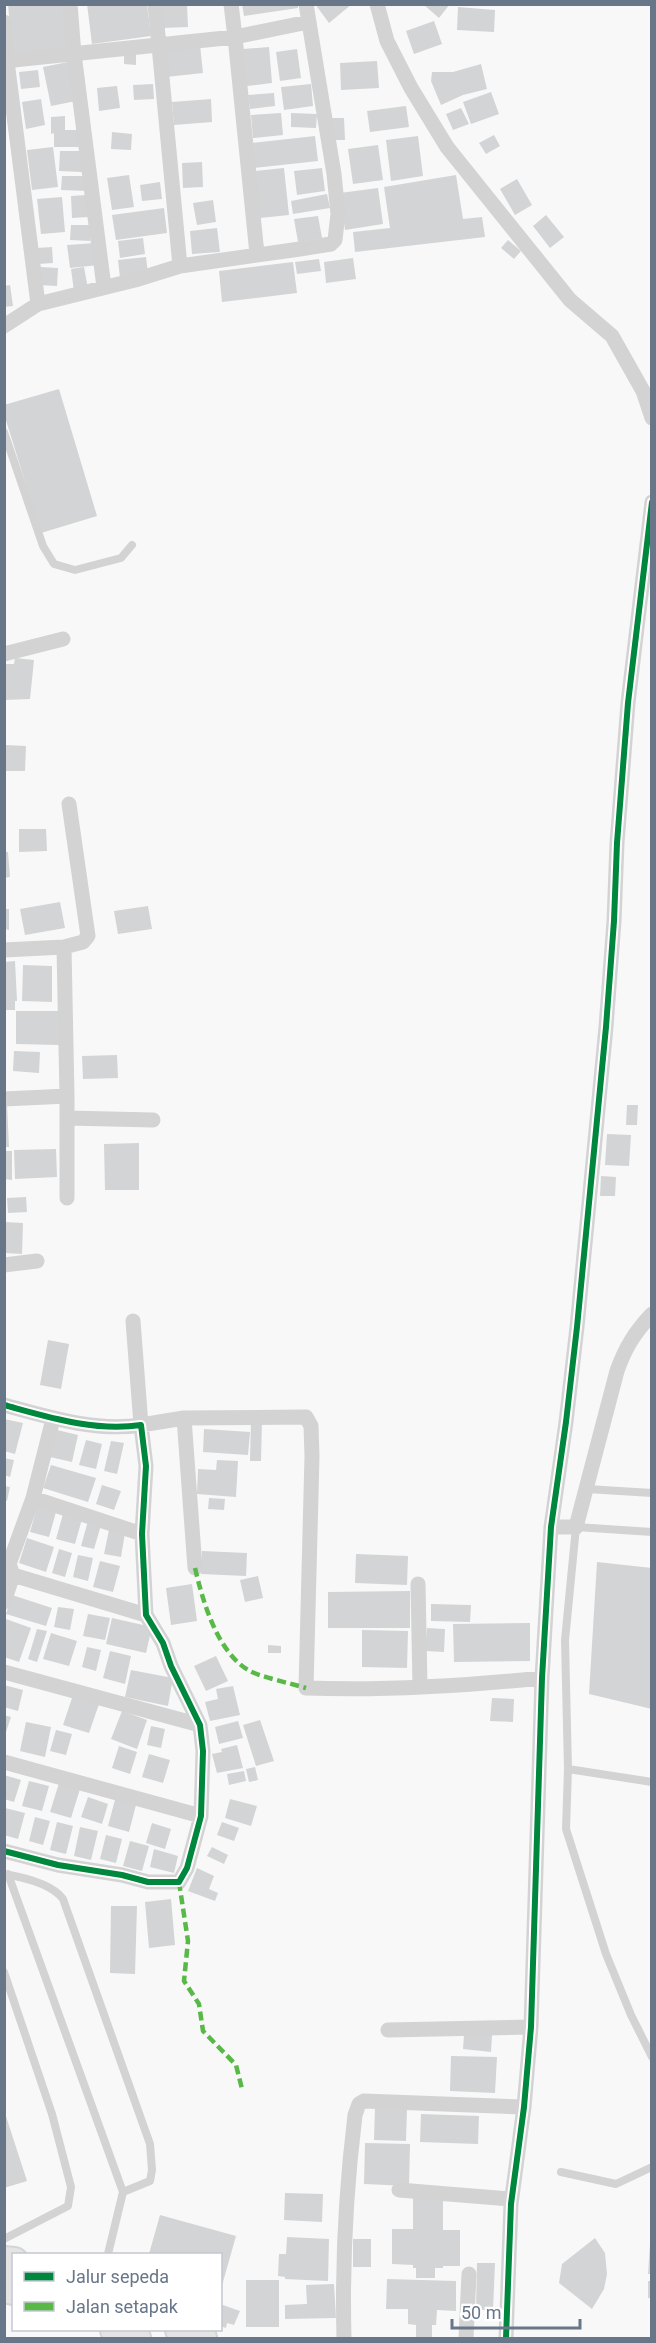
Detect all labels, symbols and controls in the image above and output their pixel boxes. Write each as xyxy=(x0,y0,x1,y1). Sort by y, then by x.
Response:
legend xyxy=(12,2253,222,2331)
text: Jalur sepeda xyxy=(66,2266,169,2287)
scale bar xyxy=(452,2292,580,2330)
text: Jalan setapak xyxy=(66,2296,179,2317)
text: 50 m xyxy=(461,2302,501,2323)

